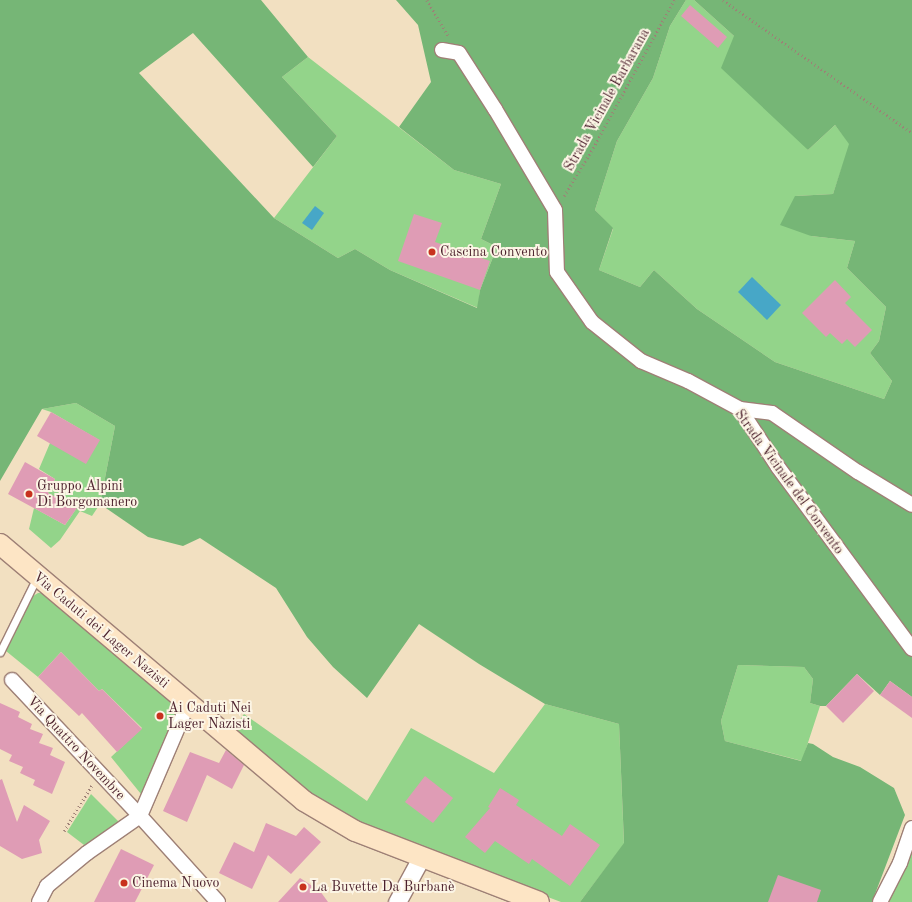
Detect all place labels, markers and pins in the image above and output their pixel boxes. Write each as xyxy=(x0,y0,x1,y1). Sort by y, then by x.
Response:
place label: Cascina Convento xyxy=(440,244,547,260)
marker: Cascina Convento xyxy=(427,247,437,257)
place label: Gruppo Alpini Di Borgomanero xyxy=(37,478,137,510)
marker: Gruppo Alpini Di Borgomanero xyxy=(24,489,34,499)
place label: Ai Caduti Nei Lager Nazisti xyxy=(168,700,251,732)
marker: Ai Caduti Nei Lager Nazisti xyxy=(155,711,165,721)
place label: Cinema Nuovo xyxy=(132,875,219,891)
marker: Cinema Nuovo xyxy=(119,878,129,888)
place label: La Buvette Da Burbanè xyxy=(311,879,454,895)
marker: La Buvette Da Burbanè xyxy=(298,882,308,892)

